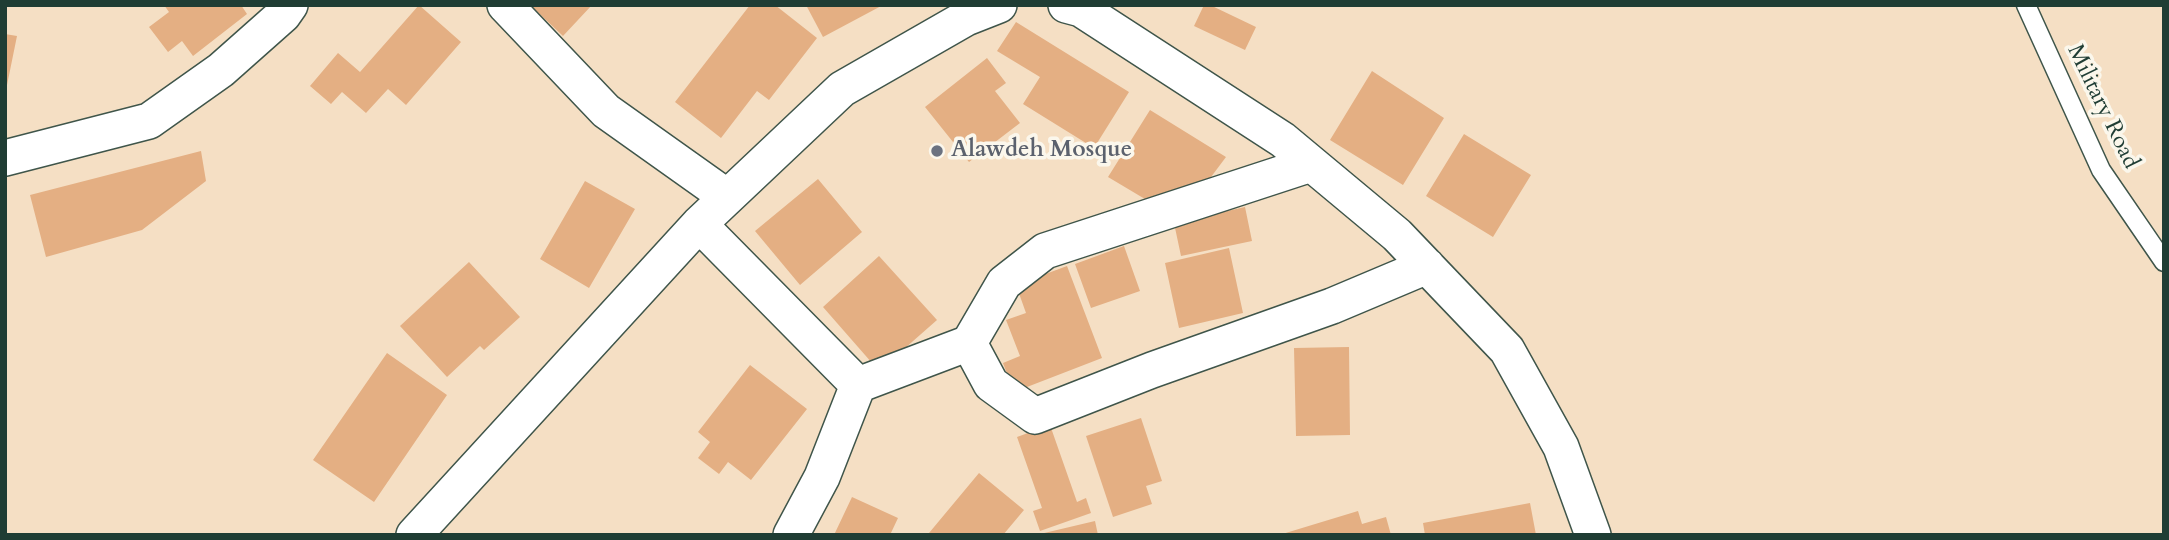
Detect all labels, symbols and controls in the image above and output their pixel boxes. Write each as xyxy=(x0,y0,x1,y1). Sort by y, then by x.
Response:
street label: Military Road xyxy=(2060,40,2144,174)
place label: Alawdeh Mosque xyxy=(951,137,1132,165)
marker: Alawdeh Mosque xyxy=(929,143,945,159)

